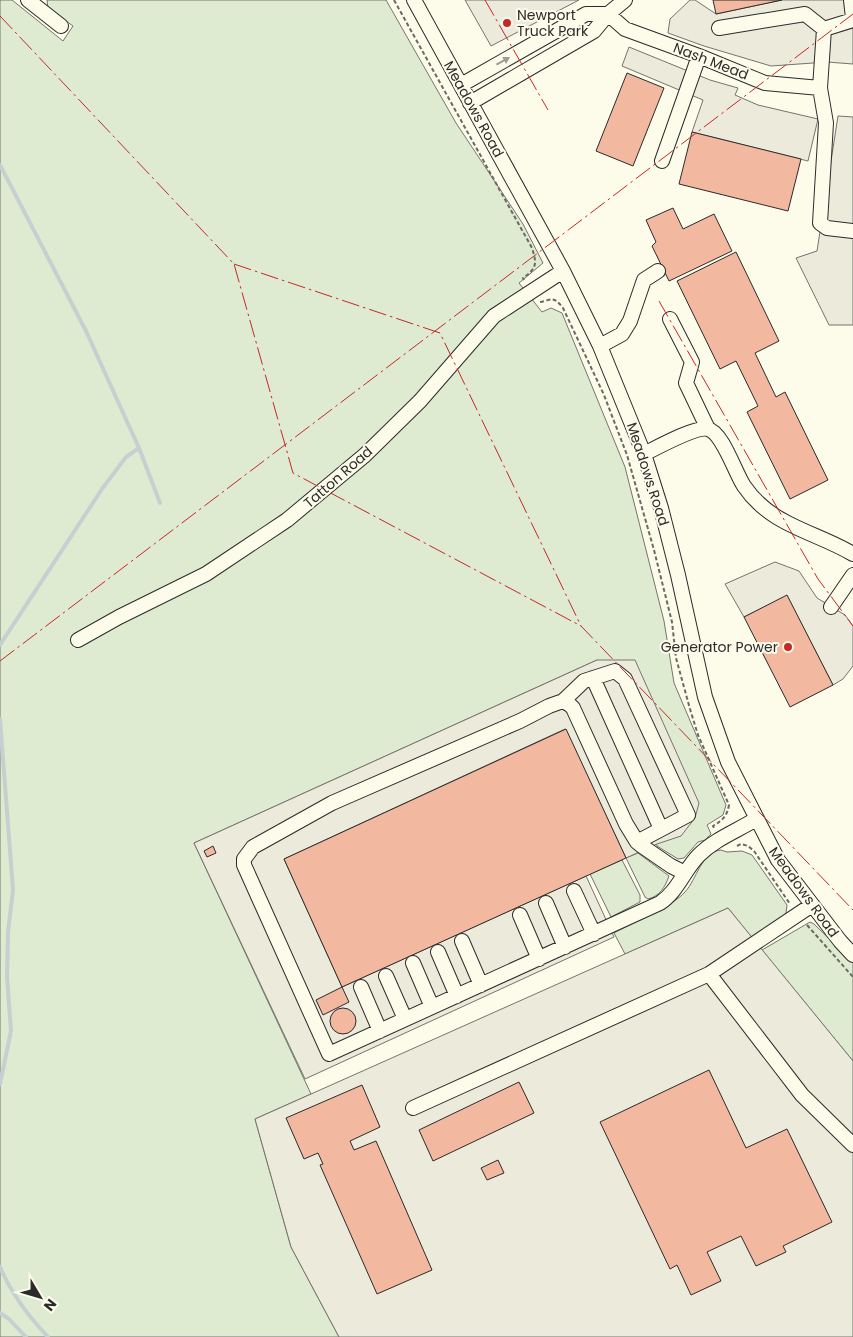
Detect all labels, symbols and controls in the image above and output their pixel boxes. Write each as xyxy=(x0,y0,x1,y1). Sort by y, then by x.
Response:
place label: Newport Truck Park xyxy=(517,5,589,41)
marker: Newport Truck Park xyxy=(501,17,513,29)
street label: Nash Mead xyxy=(671,38,751,84)
one-way arrow xyxy=(496,56,510,65)
street label: Meadows Road xyxy=(439,57,509,161)
street label: Meadows Road xyxy=(622,420,674,528)
street label: Tatton Road xyxy=(299,441,377,513)
place label: Generator Power xyxy=(661,637,778,657)
marker: Generator Power xyxy=(782,641,794,653)
street label: Meadows Road xyxy=(764,843,844,941)
north arrow xyxy=(15,1272,65,1322)
text: N xyxy=(39,1295,61,1315)

